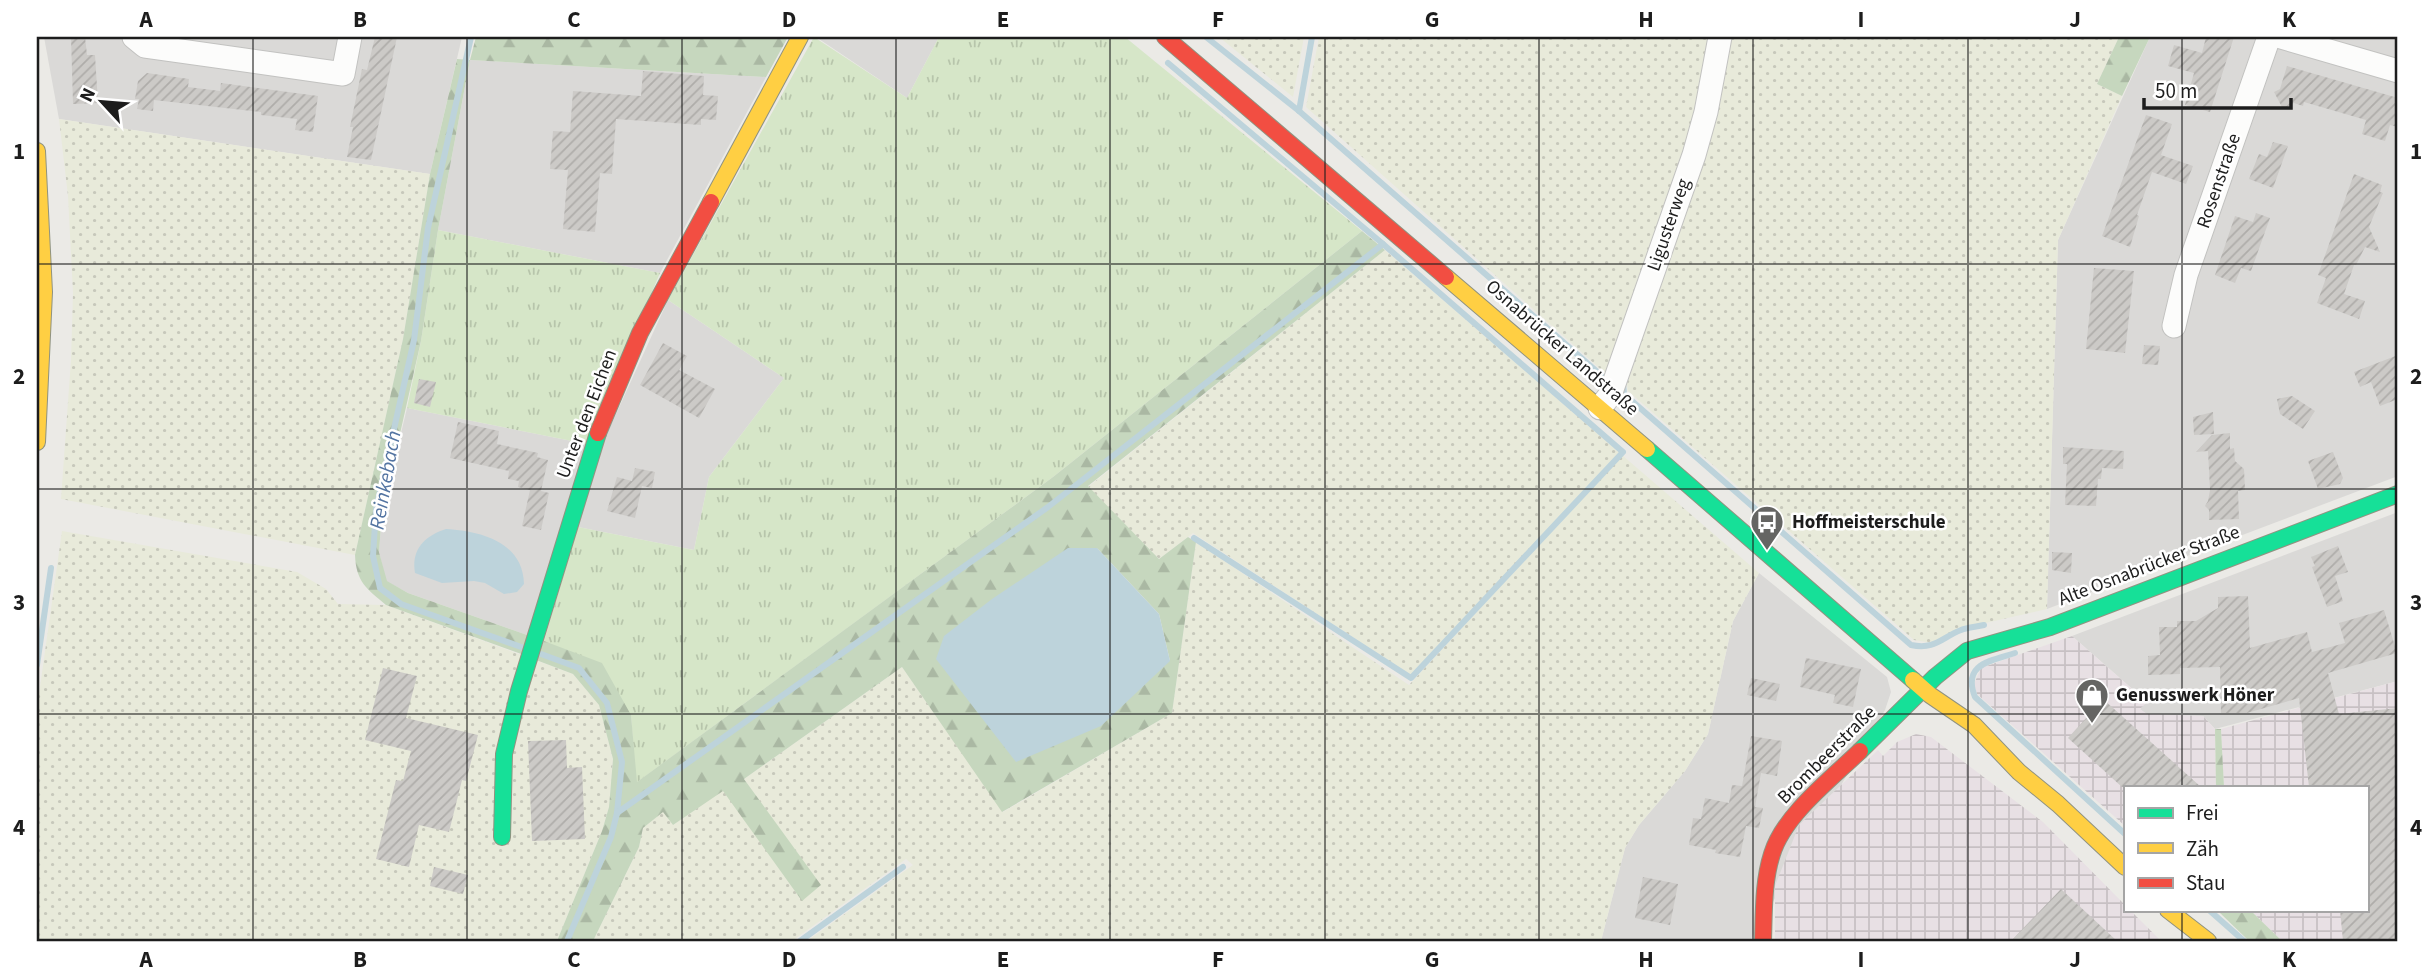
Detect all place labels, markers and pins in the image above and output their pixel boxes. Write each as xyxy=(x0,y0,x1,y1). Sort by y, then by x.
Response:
bus stop icon: Hoffmeisterschule xyxy=(1748,503,1786,552)
place label: Hoffmeisterschule xyxy=(1792,509,1946,536)
shop icon: Genusswerk Höner xyxy=(2073,676,2111,725)
place label: Genusswerk Höner xyxy=(2116,682,2275,709)

